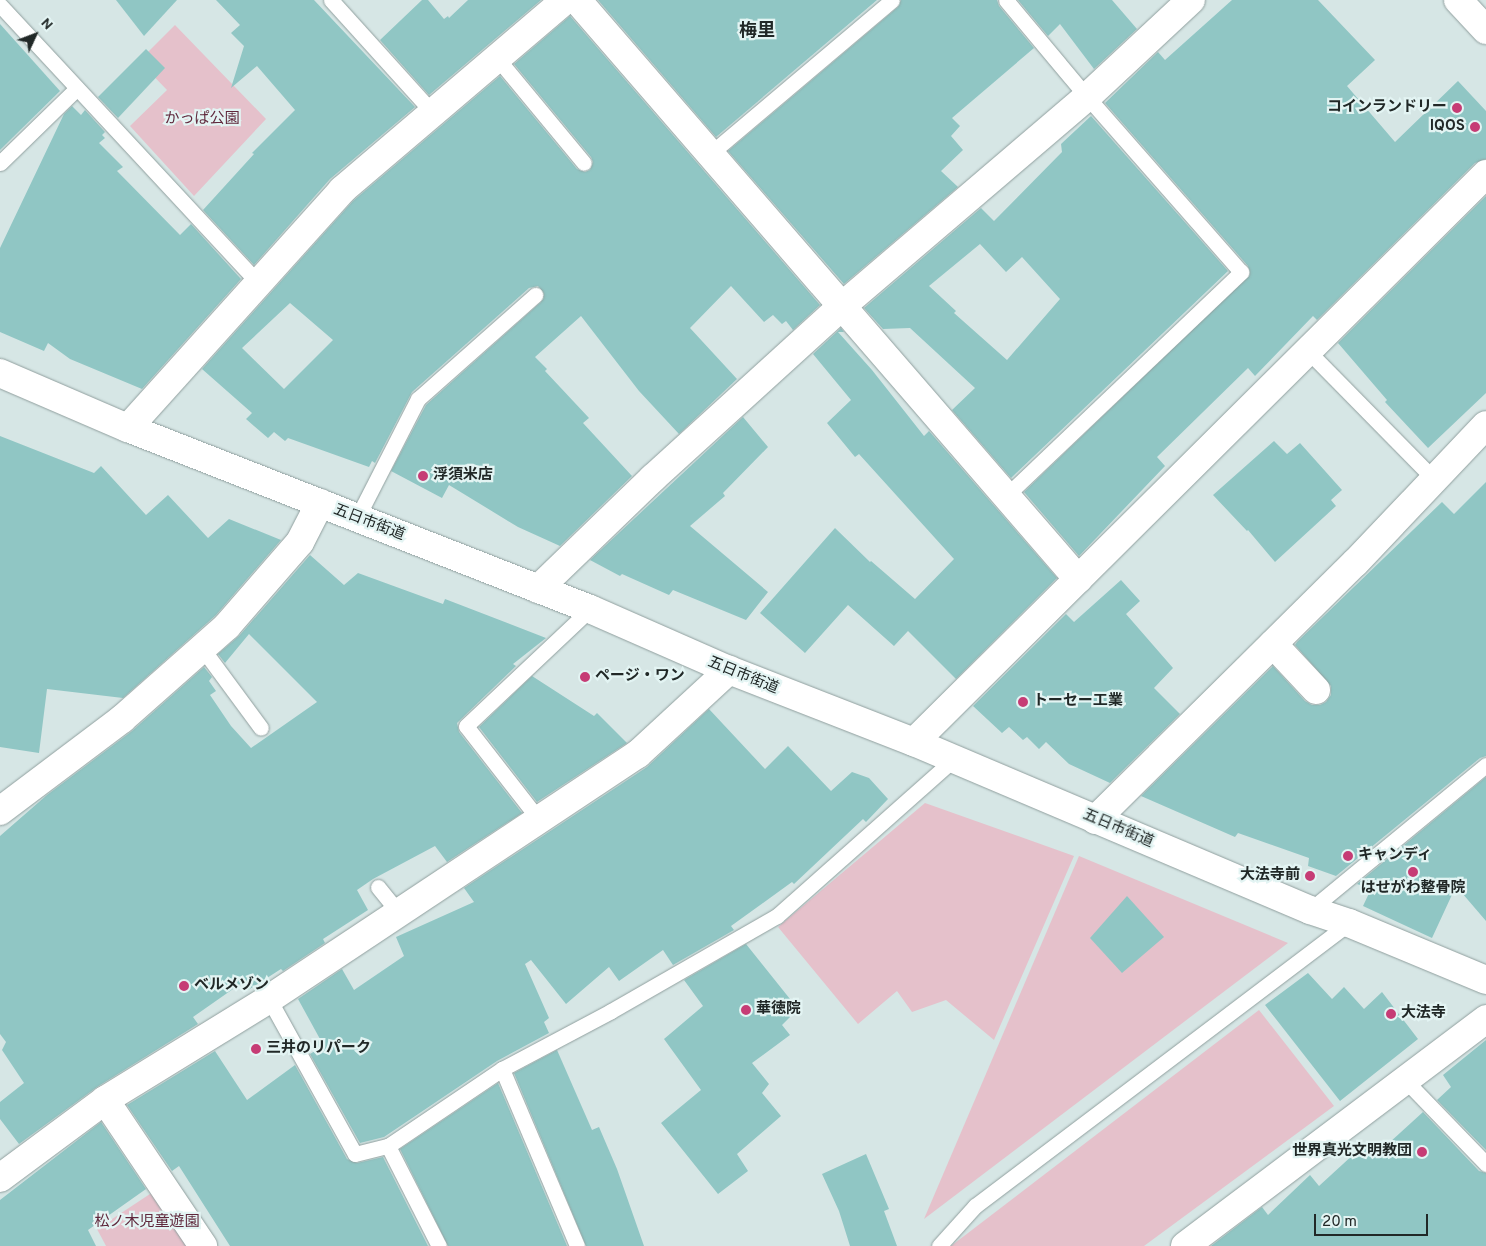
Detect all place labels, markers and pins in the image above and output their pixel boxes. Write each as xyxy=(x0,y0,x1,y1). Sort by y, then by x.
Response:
place label: コインランドリー xyxy=(1327,99,1447,117)
marker: コインランドリー xyxy=(1451,102,1463,114)
place label: IQOS xyxy=(1430,118,1465,136)
marker: IQOS xyxy=(1469,121,1481,133)
place label: 浮須米店 xyxy=(433,467,493,485)
marker: 浮須米店 xyxy=(417,470,429,482)
place label: ページ・ワン xyxy=(595,668,685,686)
marker: ページ・ワン xyxy=(579,671,591,683)
place label: トーセー工業 xyxy=(1033,693,1123,711)
marker: トーセー工業 xyxy=(1017,696,1029,708)
place label: キャンディ xyxy=(1358,847,1433,865)
marker: キャンディ xyxy=(1342,850,1354,862)
marker: はせがわ整骨院 xyxy=(1407,866,1419,878)
place label: 大法寺前 xyxy=(1240,867,1300,885)
marker: 大法寺前 xyxy=(1304,870,1316,882)
place label: はせがわ整骨院 xyxy=(1361,880,1465,898)
place label: ベルメゾン xyxy=(194,977,269,995)
marker: ベルメゾン xyxy=(178,980,190,992)
place label: 華徳院 xyxy=(756,1001,801,1019)
marker: 華徳院 xyxy=(740,1004,752,1016)
place label: 大法寺 xyxy=(1401,1005,1446,1023)
marker: 大法寺 xyxy=(1385,1008,1397,1020)
place label: 三井のリパーク xyxy=(266,1040,371,1058)
marker: 三井のリパーク xyxy=(250,1043,262,1055)
place label: 世界真光文明教団 xyxy=(1292,1143,1412,1161)
marker: 世界真光文明教団 xyxy=(1416,1146,1428,1158)

